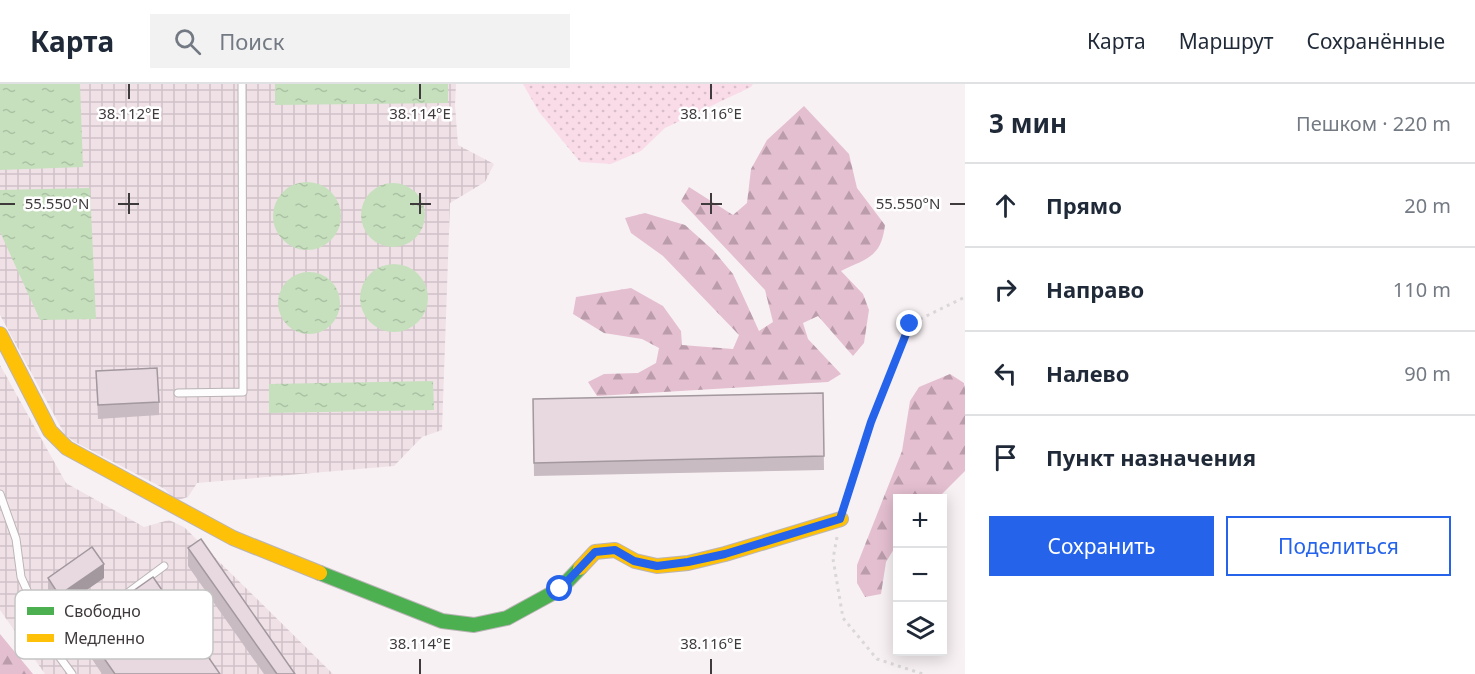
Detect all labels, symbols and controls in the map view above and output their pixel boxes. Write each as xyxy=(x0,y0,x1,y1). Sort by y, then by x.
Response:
search box xyxy=(150,14,570,68)
text: Карта xyxy=(30,22,114,60)
icon: search xyxy=(171,25,204,58)
text: Поиск xyxy=(219,26,285,56)
text: Карта xyxy=(1087,27,1146,55)
text: Маршрут xyxy=(1179,27,1274,55)
text: Сохранённые xyxy=(1307,27,1445,55)
text: 38.112°E xyxy=(98,103,160,123)
text: 38.114°E xyxy=(389,103,451,123)
text: 38.116°E xyxy=(680,103,742,123)
text: 3 мин xyxy=(989,105,1067,141)
text: Пешком · 220 m xyxy=(1296,110,1451,137)
icon: ahead xyxy=(989,189,1022,222)
text: Прямо xyxy=(1046,190,1122,220)
text: 20 m xyxy=(1404,192,1451,219)
text: 55.550°N xyxy=(25,193,89,213)
text: 55.550°N xyxy=(876,193,940,213)
icon: right xyxy=(989,273,1022,306)
text: Направо xyxy=(1046,274,1144,304)
text: 110 m xyxy=(1393,276,1451,303)
route end xyxy=(896,310,922,336)
icon: left xyxy=(989,357,1022,390)
text: Налево xyxy=(1046,358,1129,388)
text: 90 m xyxy=(1404,360,1451,387)
icon: arrive xyxy=(989,441,1022,474)
text: Пункт назначения xyxy=(1046,442,1256,472)
map controls xyxy=(893,494,947,656)
button: + xyxy=(893,494,947,548)
button: Сохранить xyxy=(989,516,1214,576)
button: Поделиться xyxy=(1226,516,1451,576)
button: − xyxy=(893,548,947,602)
route start xyxy=(546,575,572,601)
legend xyxy=(15,590,213,659)
text: Свободно xyxy=(64,600,141,622)
button: layers xyxy=(893,602,947,656)
text: Медленно xyxy=(64,627,145,649)
text: 38.114°E xyxy=(389,633,451,653)
text: 38.116°E xyxy=(680,633,742,653)

